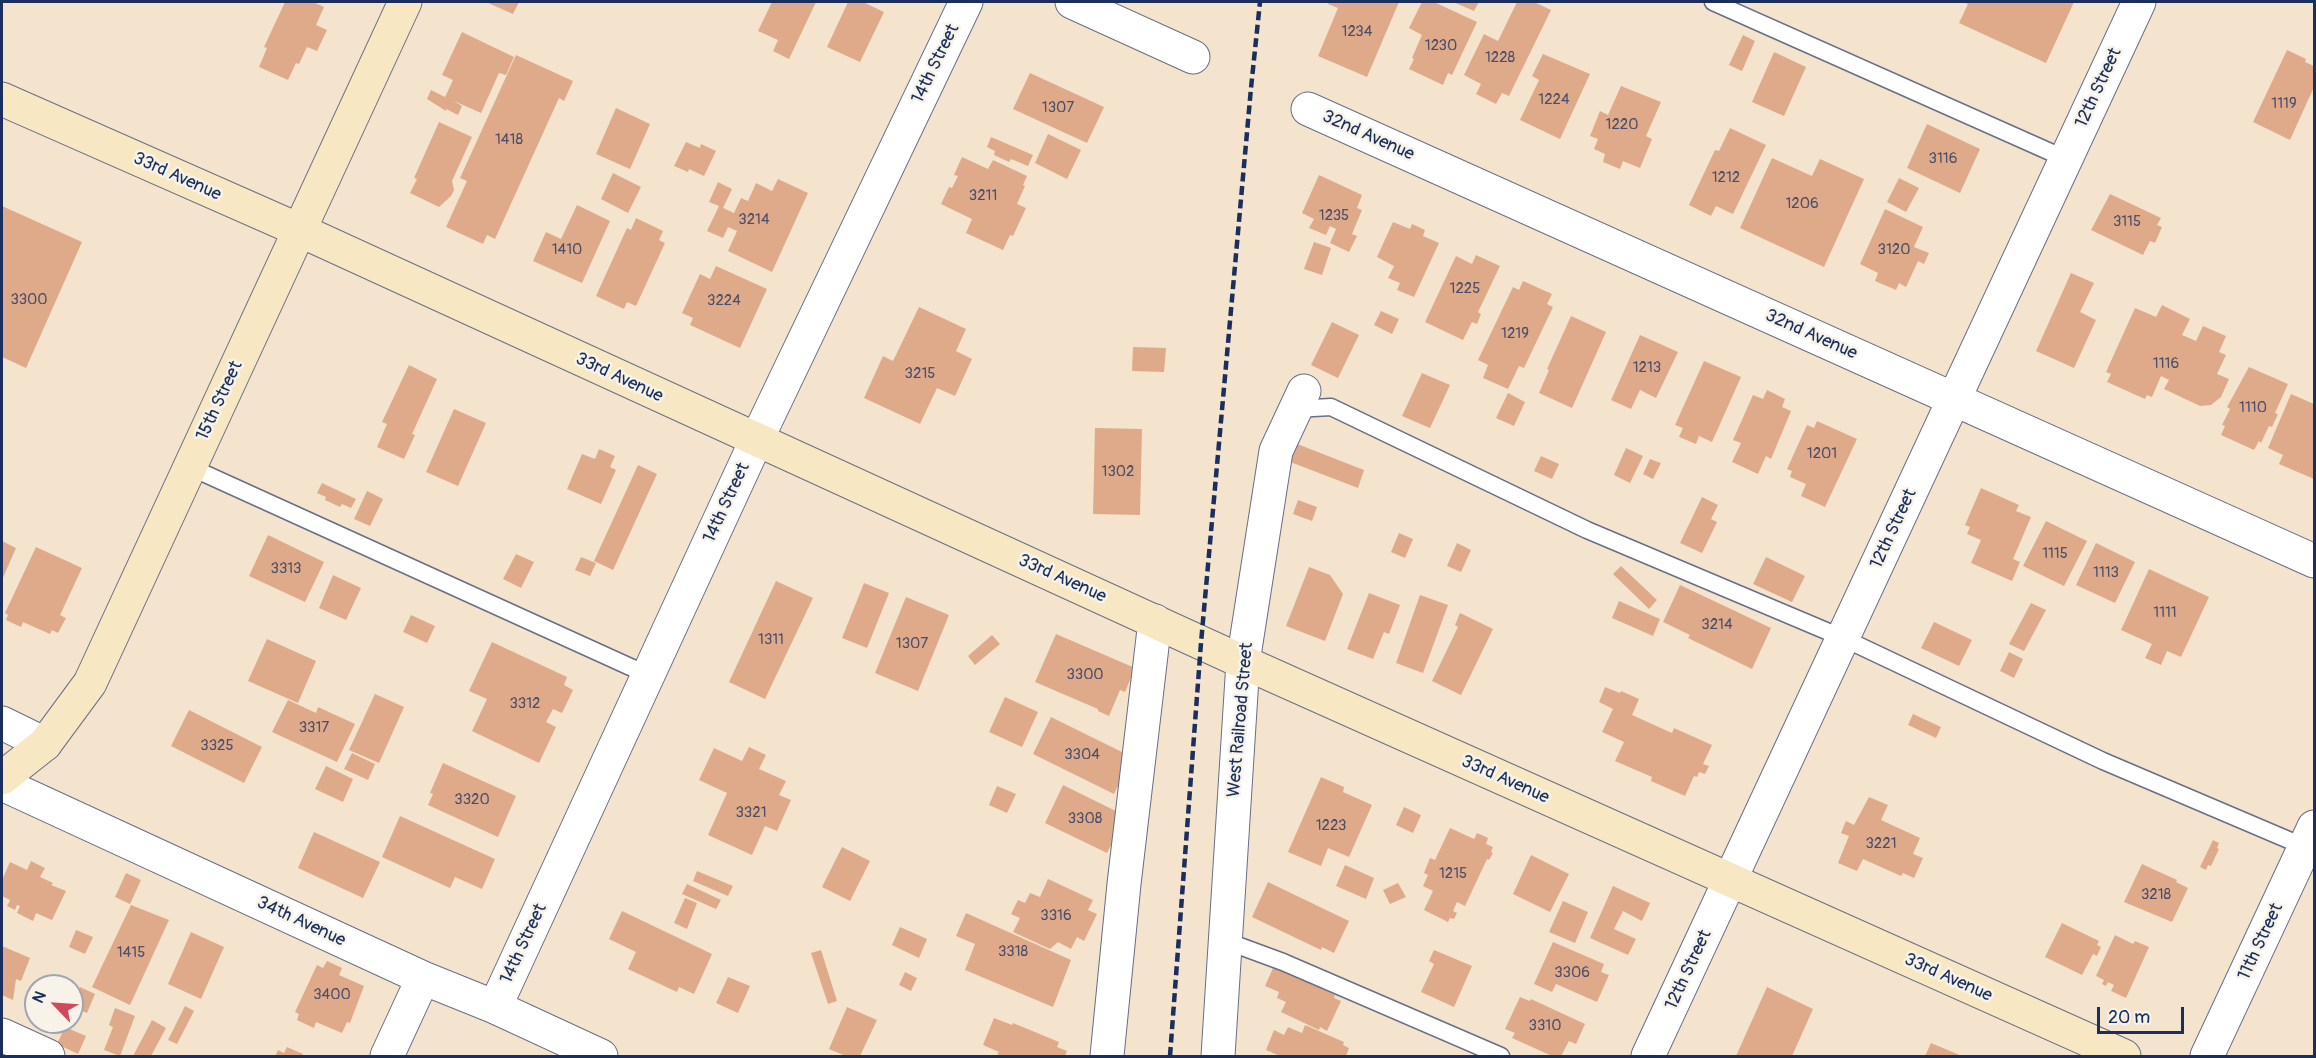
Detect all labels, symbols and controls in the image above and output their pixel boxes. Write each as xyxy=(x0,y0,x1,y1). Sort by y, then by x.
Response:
street label: 14th Street xyxy=(907,21,965,107)
house number: 1234 xyxy=(1342,23,1372,41)
house number: 1230 xyxy=(1425,37,1457,55)
street label: 12th Street xyxy=(2071,45,2127,131)
house number: 1228 xyxy=(1485,49,1515,67)
house number: 1224 xyxy=(1538,91,1570,109)
house number: 1119 xyxy=(2271,95,2297,113)
house number: 1307 xyxy=(1042,99,1074,117)
street label: 32nd Avenue xyxy=(1319,106,1417,166)
house number: 1220 xyxy=(1606,116,1638,134)
house number: 1418 xyxy=(495,131,523,149)
street label: 33rd Avenue xyxy=(130,148,224,206)
house number: 3116 xyxy=(1929,150,1957,168)
house number: 1212 xyxy=(1712,169,1740,187)
house number: 3211 xyxy=(969,187,997,205)
house number: 1206 xyxy=(1785,195,1819,213)
house number: 1235 xyxy=(1319,207,1349,225)
house number: 3214 xyxy=(738,211,770,229)
house number: 3115 xyxy=(2113,213,2141,231)
house number: 1410 xyxy=(552,241,582,259)
house number: 3120 xyxy=(1878,241,1910,259)
house number: 1225 xyxy=(1450,280,1480,298)
house number: 3300 xyxy=(10,291,48,309)
house number: 3224 xyxy=(707,292,741,310)
street label: 32nd Avenue xyxy=(1762,305,1860,365)
house number: 1219 xyxy=(1501,325,1529,343)
street label: 33rd Avenue xyxy=(572,348,666,408)
house number: 1116 xyxy=(2153,355,2179,373)
street label: 15th Street xyxy=(192,358,248,444)
house number: 1213 xyxy=(1633,359,1661,377)
house number: 3215 xyxy=(905,365,935,383)
house number: 1110 xyxy=(2239,399,2267,417)
house number: 1201 xyxy=(1807,445,1837,463)
street label: 14th Street xyxy=(699,460,755,546)
house number: 1302 xyxy=(1102,463,1134,481)
street label: 12th Street xyxy=(1866,486,1922,572)
house number: 1115 xyxy=(2042,545,2068,563)
street label: 33rd Avenue xyxy=(1015,550,1109,608)
house number: 3313 xyxy=(271,560,301,578)
house number: 1113 xyxy=(2093,564,2119,582)
house number: 1111 xyxy=(2153,604,2177,622)
house number: 3214 xyxy=(1701,616,1733,634)
house number: 1311 xyxy=(758,631,784,649)
house number: 1307 xyxy=(896,635,928,653)
street label: West Railroad Street xyxy=(1223,642,1259,798)
house number: 3300 xyxy=(1066,666,1104,684)
house number: 3312 xyxy=(510,695,540,713)
house number: 3317 xyxy=(299,719,329,737)
house number: 3325 xyxy=(200,737,234,755)
house number: 3304 xyxy=(1064,746,1100,764)
street label: 33rd Avenue xyxy=(1458,751,1552,809)
house number: 3320 xyxy=(454,791,490,809)
house number: 3321 xyxy=(736,804,766,822)
house number: 3308 xyxy=(1068,810,1102,828)
house number: 1223 xyxy=(1316,817,1346,835)
house number: 3221 xyxy=(1865,835,1897,853)
house number: 1215 xyxy=(1439,865,1467,883)
house number: 3218 xyxy=(2141,886,2171,904)
street label: 34th Avenue xyxy=(253,892,349,952)
street label: 11th Street xyxy=(2234,900,2288,984)
street label: 14th Street xyxy=(496,901,552,987)
house number: 3316 xyxy=(1040,907,1072,925)
street label: 12th Street xyxy=(1661,927,1717,1013)
house number: 3318 xyxy=(998,943,1028,961)
house number: 1415 xyxy=(117,944,145,962)
street label: 33rd Avenue xyxy=(1901,949,1995,1007)
house number: 3306 xyxy=(1554,964,1590,982)
north arrow xyxy=(24,974,84,1034)
house number: 3400 xyxy=(313,986,351,1004)
text: N xyxy=(28,988,51,1006)
scale bar xyxy=(2100,995,2187,1033)
text: 20 m xyxy=(2108,1006,2150,1029)
house number: 3310 xyxy=(1529,1017,1561,1035)

